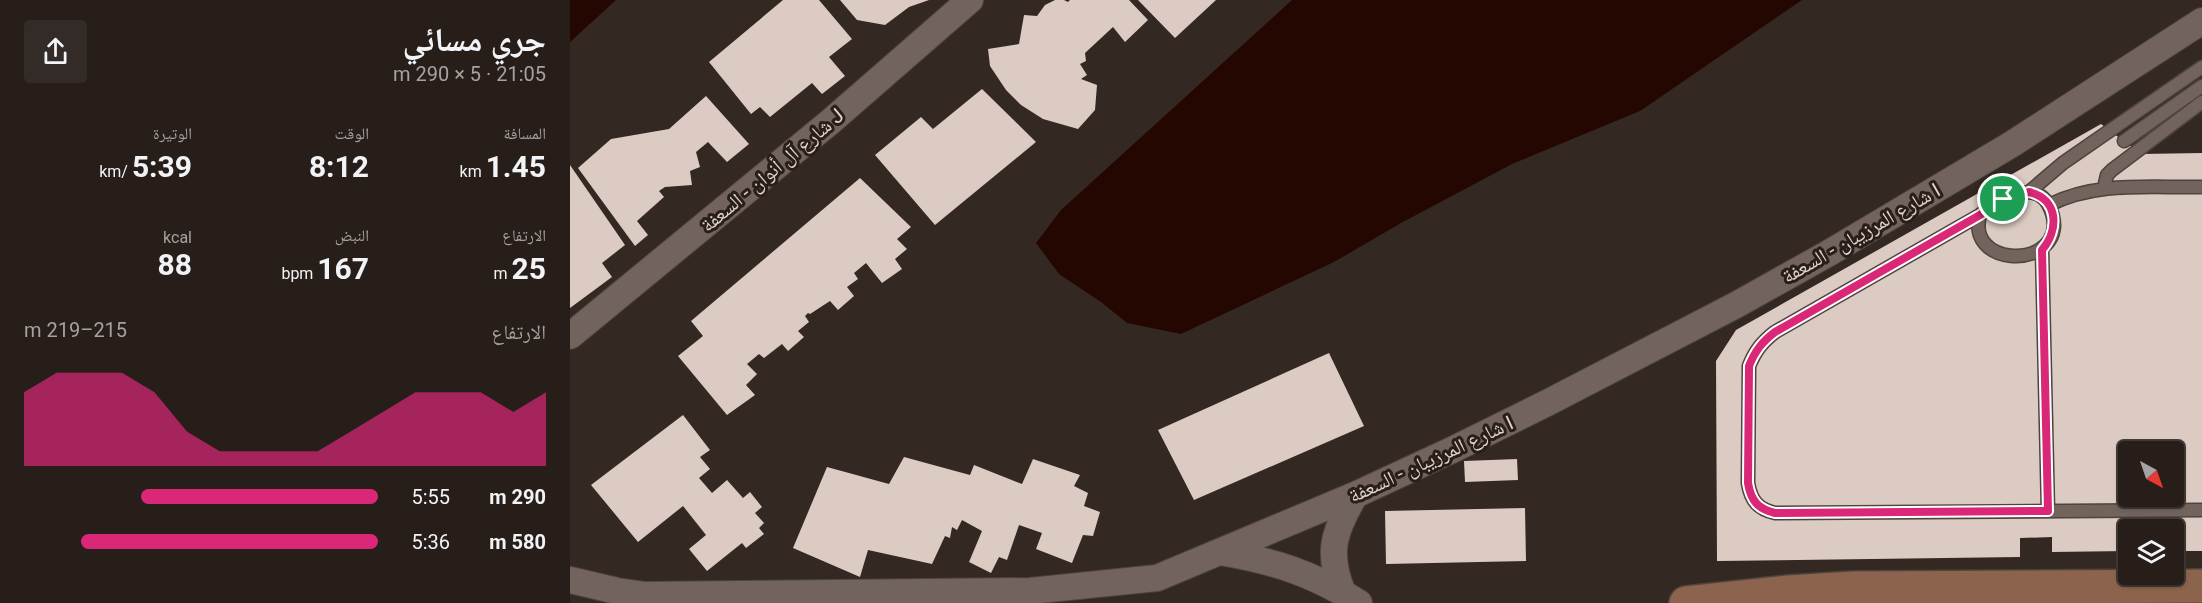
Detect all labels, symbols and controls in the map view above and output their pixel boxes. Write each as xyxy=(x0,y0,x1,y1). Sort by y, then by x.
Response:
button: share xyxy=(24,20,87,83)
text: جري مسائي xyxy=(402,20,546,59)
text: 21:05 · 5 × 290 m xyxy=(393,62,546,86)
street label: شارع آل أنوان - السعفة J xyxy=(696,103,849,238)
text: الوتيرة xyxy=(153,124,192,143)
text: الوقت xyxy=(335,124,369,143)
text: المسافة xyxy=(504,124,546,143)
text: 5:39 xyxy=(132,149,192,184)
text: 8:12 xyxy=(309,149,369,184)
text: 1.45 xyxy=(486,149,546,184)
text: /km xyxy=(99,162,132,181)
text: km xyxy=(460,162,486,181)
pin xyxy=(1977,173,2028,224)
street label: شارع المرزيبان - السعفة I xyxy=(1778,178,1945,289)
icon: arrive xyxy=(1986,182,2019,215)
text: النبض xyxy=(335,226,369,245)
text: الارتفاع xyxy=(502,226,546,245)
text: kcal xyxy=(163,228,192,247)
text: 88 xyxy=(158,247,192,282)
text: 167 xyxy=(317,251,369,286)
text: 25 xyxy=(512,251,546,286)
text: bpm xyxy=(281,264,317,283)
text: m xyxy=(494,264,512,283)
text: 215–219 m xyxy=(24,318,127,342)
text: الارتفاع xyxy=(491,320,546,344)
street label: شارع المرزيبان - السعفة I xyxy=(1345,410,1517,509)
north arrow xyxy=(2118,441,2184,507)
map controls xyxy=(2118,441,2184,585)
text: 5:55 xyxy=(411,485,450,509)
text: 290 m xyxy=(489,485,546,509)
button: layers xyxy=(2118,519,2184,585)
text: 5:36 xyxy=(411,530,450,554)
text: 580 m xyxy=(489,530,546,554)

